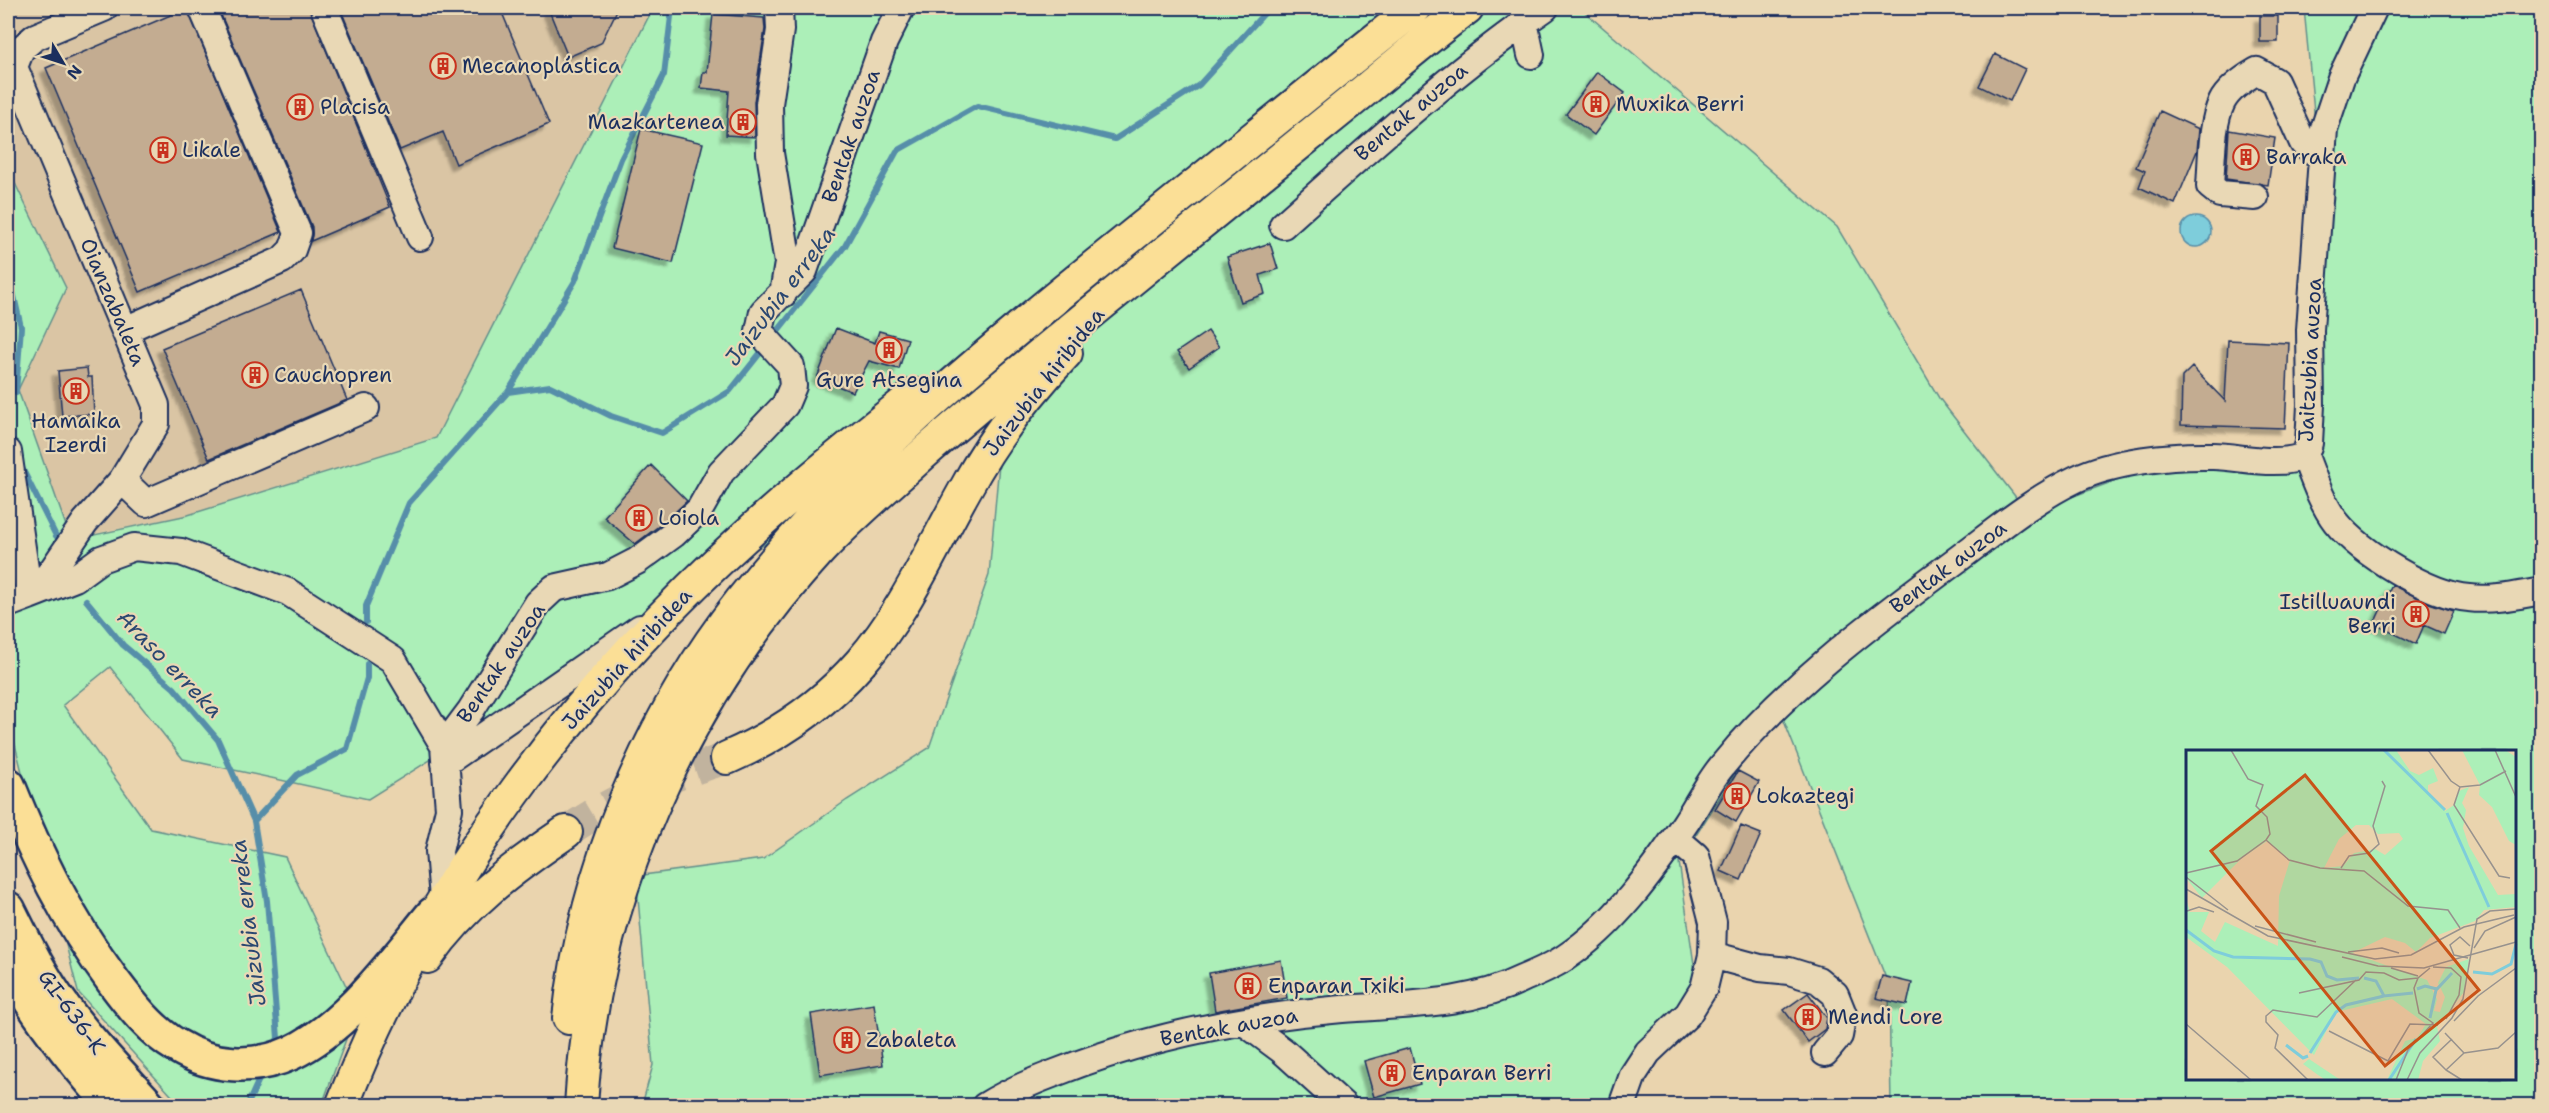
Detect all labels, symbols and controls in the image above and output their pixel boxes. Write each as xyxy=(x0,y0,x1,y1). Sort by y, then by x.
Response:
north arrow xyxy=(33,33,93,93)
building icon: Mecanoplástica xyxy=(428,51,458,81)
place label: Mecanoplástica xyxy=(462,52,621,80)
street label: Bentak auzoa xyxy=(1349,56,1473,168)
text: N xyxy=(62,61,86,84)
street label: Bentak auzoa xyxy=(815,65,887,207)
building icon: Muxika Berri xyxy=(1581,89,1611,119)
place label: Muxika Berri xyxy=(1616,90,1745,118)
building icon: Placisa xyxy=(285,92,315,122)
place label: Placisa xyxy=(320,93,390,121)
building icon: Mazkartenea xyxy=(728,107,758,137)
place label: Mazkartenea xyxy=(588,108,724,136)
building icon: Likale xyxy=(148,135,178,165)
place label: Likale xyxy=(182,136,241,164)
building icon: Barraka xyxy=(2231,142,2261,172)
place label: Barraka xyxy=(2266,143,2346,171)
water label: Jaizubia erreka xyxy=(718,220,842,372)
street label: Oianzabaleta xyxy=(74,234,152,370)
street label: Jaitzubia auzoa xyxy=(2292,277,2328,443)
street label: Jaizubia hiribidea xyxy=(977,302,1111,462)
building icon: Gure Atsegina xyxy=(874,335,904,365)
building icon: Cauchopren xyxy=(240,360,270,390)
place label: Cauchopren xyxy=(274,361,392,389)
place label: Gure Atsegina xyxy=(816,366,962,394)
building icon: Hamaika Izerdi xyxy=(61,376,91,406)
place label: Hamaika Izerdi xyxy=(31,407,121,459)
building icon: Loiola xyxy=(624,503,654,533)
place label: Loiola xyxy=(658,504,719,532)
street label: Bentak auzoa xyxy=(1884,514,2012,620)
street label: Jaizubia hiribidea xyxy=(556,582,698,736)
place label: Istilluaundi Berri xyxy=(2279,588,2396,640)
street label: Bentak auzoa xyxy=(450,597,552,729)
building icon: Istilluaundi Berri xyxy=(2401,599,2431,629)
water label: Araso erreka xyxy=(111,604,229,724)
inset map xyxy=(2186,750,2516,1080)
building icon: Lokaztegi xyxy=(1722,781,1752,811)
place label: Lokaztegi xyxy=(1756,782,1855,810)
water label: Jaizubia erreka xyxy=(223,838,273,1008)
street label: GI-636-K xyxy=(32,964,112,1060)
building icon: Enparan Txiki xyxy=(1233,971,1263,1001)
place label: Enparan Txiki xyxy=(1268,972,1405,1000)
street label: Bentak auzoa xyxy=(1158,1001,1300,1053)
building icon: Mendi Lore xyxy=(1793,1002,1823,1032)
place label: Mendi Lore xyxy=(1828,1003,1943,1031)
building icon: Zabaleta xyxy=(832,1025,862,1055)
place label: Zabaleta xyxy=(866,1026,956,1054)
building icon: Enparan Berri xyxy=(1377,1058,1407,1088)
place label: Enparan Berri xyxy=(1412,1059,1552,1087)

